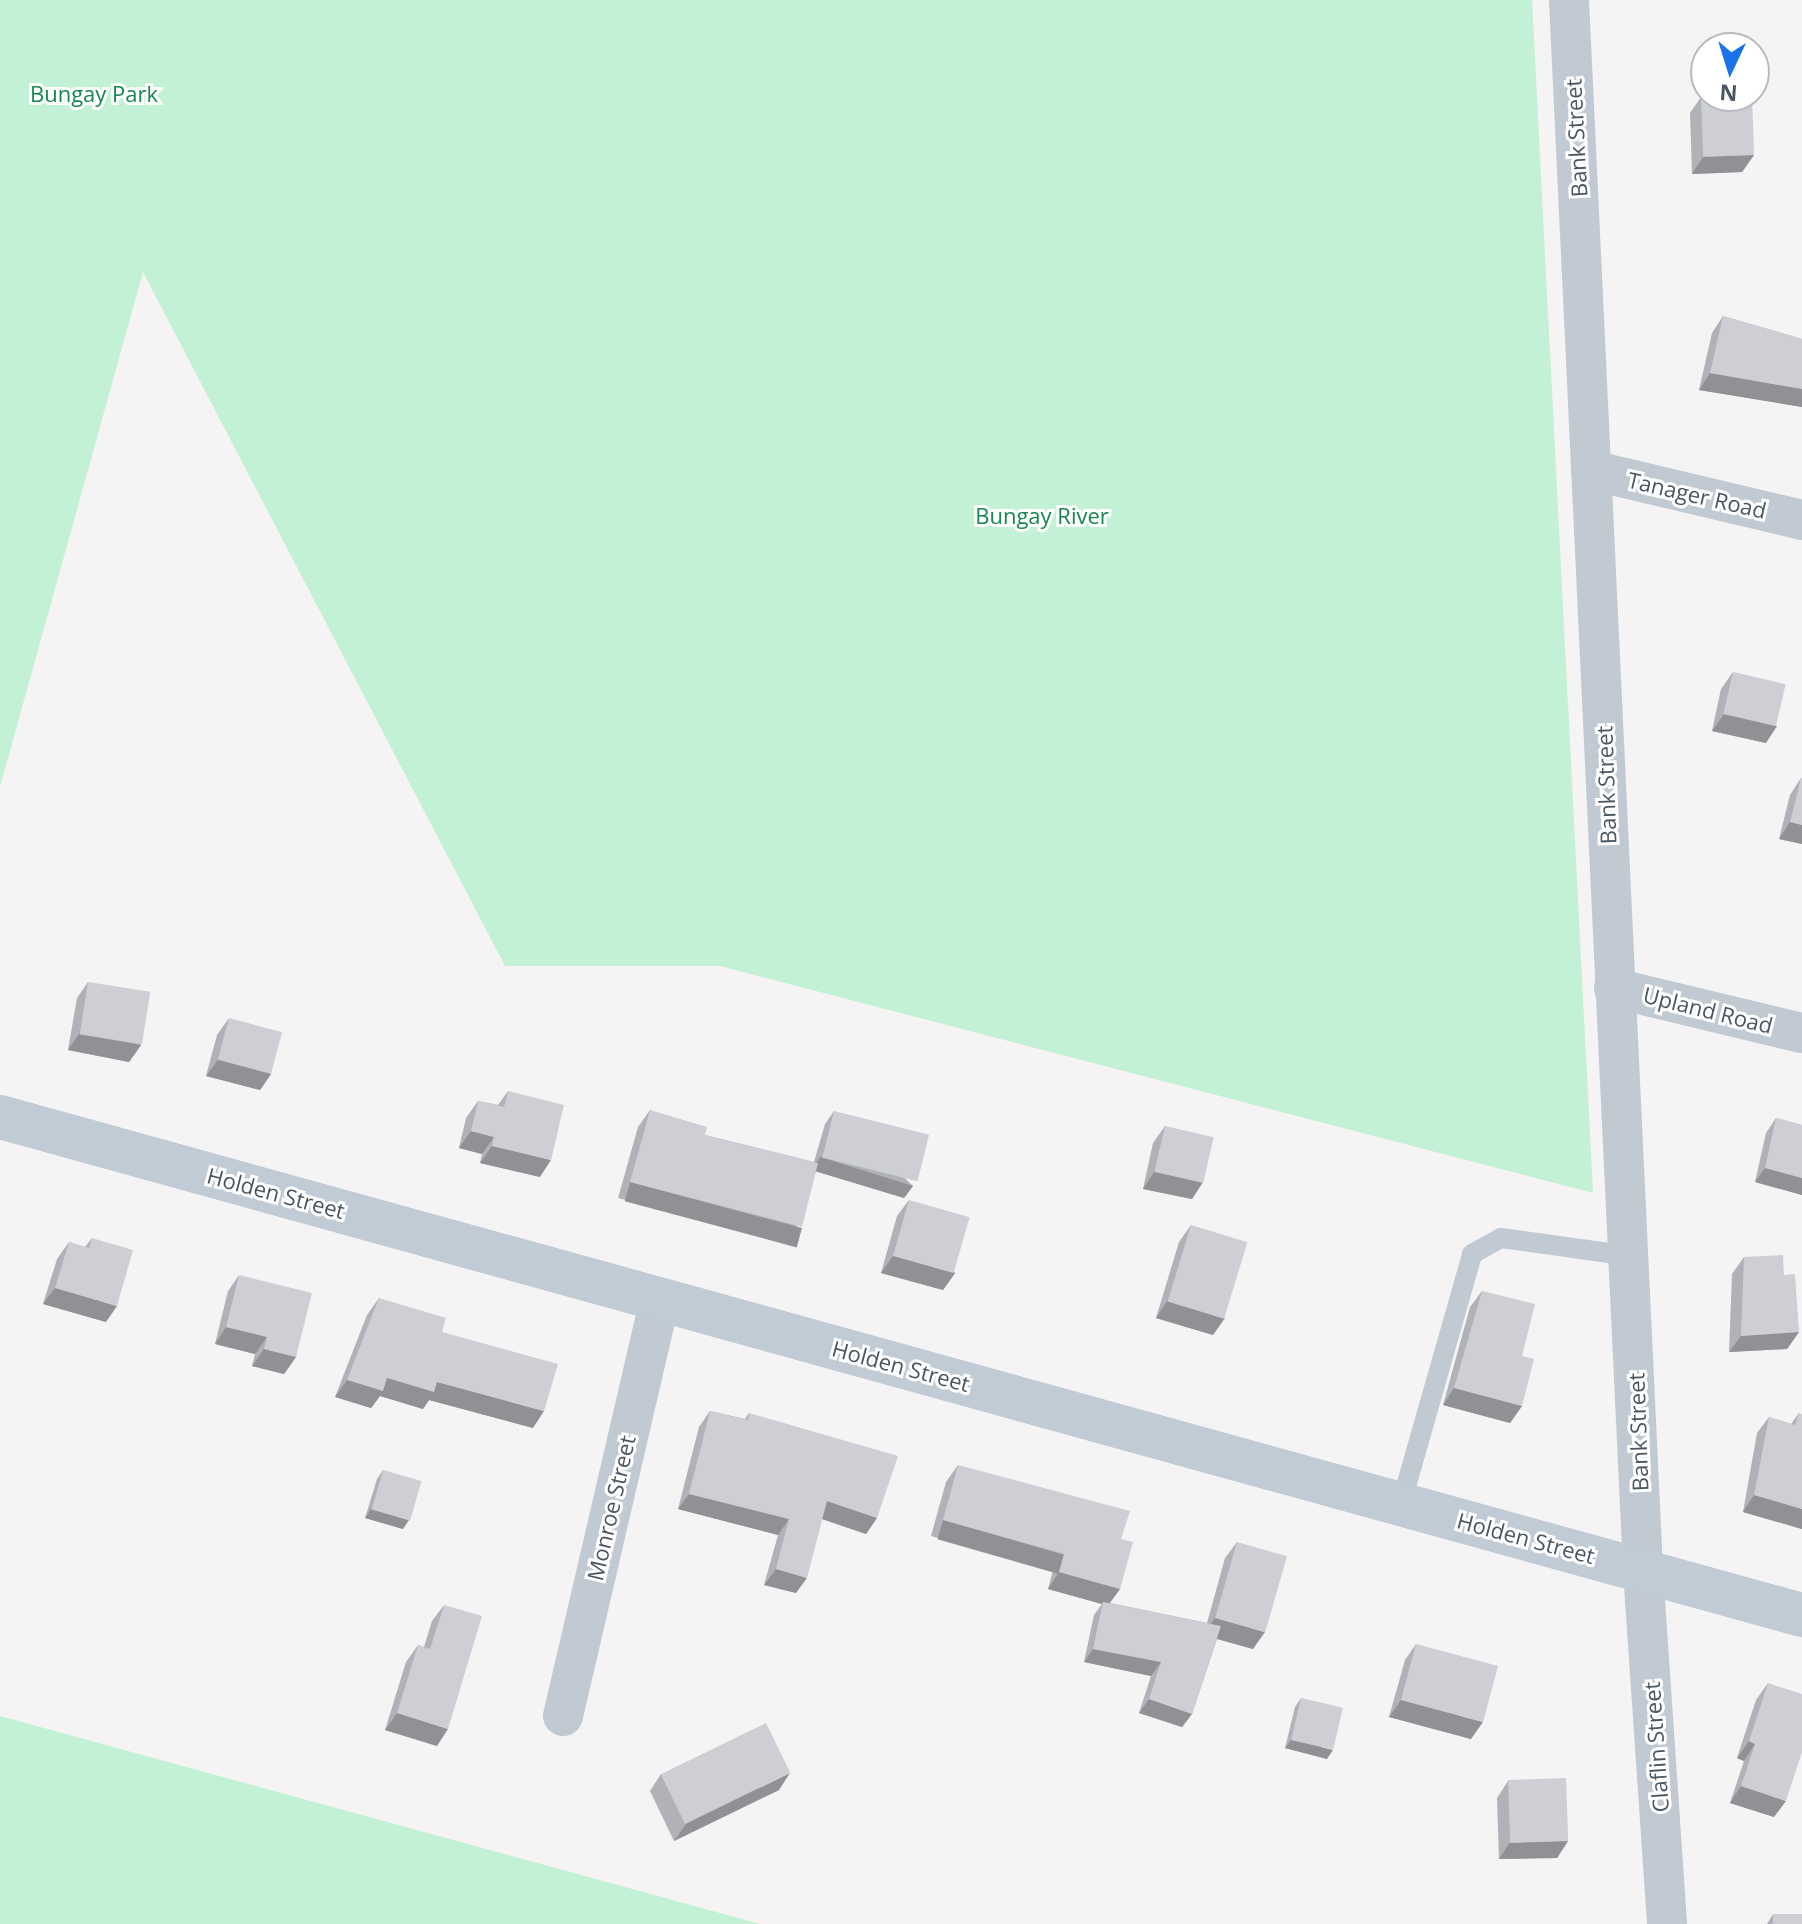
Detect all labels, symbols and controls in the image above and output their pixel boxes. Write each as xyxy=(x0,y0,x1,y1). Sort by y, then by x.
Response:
north arrow xyxy=(1690,32,1770,112)
street label: Bank Street xyxy=(1560,78,1592,198)
text: N xyxy=(1719,78,1738,110)
park label: Bungay Park xyxy=(30,81,158,107)
street label: Tanager Road xyxy=(1625,466,1769,524)
park label: Bungay River xyxy=(975,503,1109,529)
street label: Bank Street xyxy=(1591,725,1621,845)
street label: Upland Road xyxy=(1641,981,1775,1039)
street label: Holden Street xyxy=(204,1162,348,1224)
street label: Holden Street xyxy=(829,1335,973,1397)
street label: Bank Street xyxy=(1623,1372,1653,1492)
street label: Monroe Street xyxy=(581,1433,641,1583)
street label: Holden Street xyxy=(1454,1507,1598,1569)
street label: Claflin Street xyxy=(1638,1681,1674,1813)

